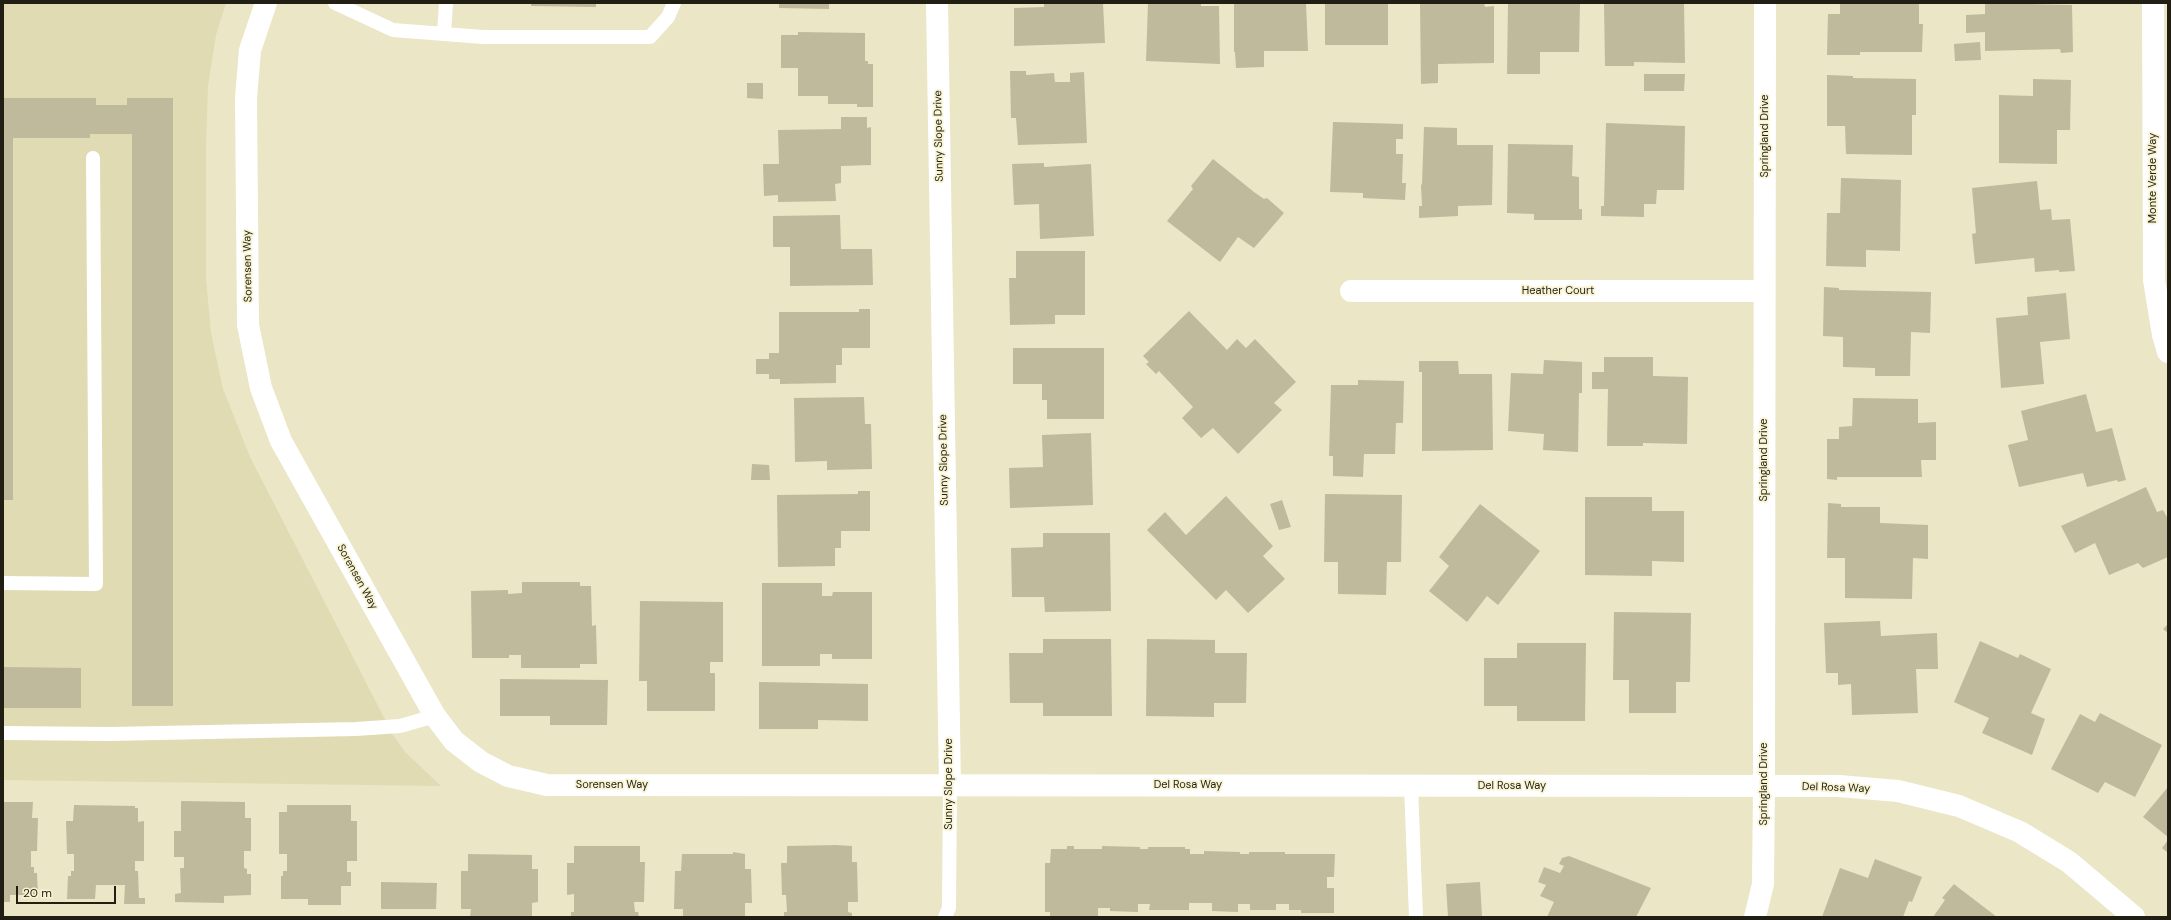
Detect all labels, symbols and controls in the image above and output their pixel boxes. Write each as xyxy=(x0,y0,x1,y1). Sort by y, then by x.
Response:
street label: Sunny Slope Drive xyxy=(932,90,946,182)
street label: Springland Drive xyxy=(1758,94,1772,178)
street label: Monte Verde Way xyxy=(2146,133,2160,223)
street label: Sorensen Way xyxy=(241,230,255,302)
street label: Heather Court xyxy=(1522,284,1594,298)
street label: Sunny Slope Drive xyxy=(937,414,951,506)
street label: Springland Drive xyxy=(1757,418,1771,502)
street label: Sorensen Way xyxy=(334,542,380,612)
street label: Sunny Slope Drive xyxy=(942,738,956,830)
street label: Springland Drive xyxy=(1757,742,1771,826)
street label: Sorensen Way xyxy=(576,778,648,792)
street label: Del Rosa Way xyxy=(1154,778,1222,792)
street label: Del Rosa Way xyxy=(1478,779,1546,793)
street label: Del Rosa Way xyxy=(1802,780,1870,796)
scale bar xyxy=(18,878,118,904)
text: 20 m xyxy=(23,885,52,901)

